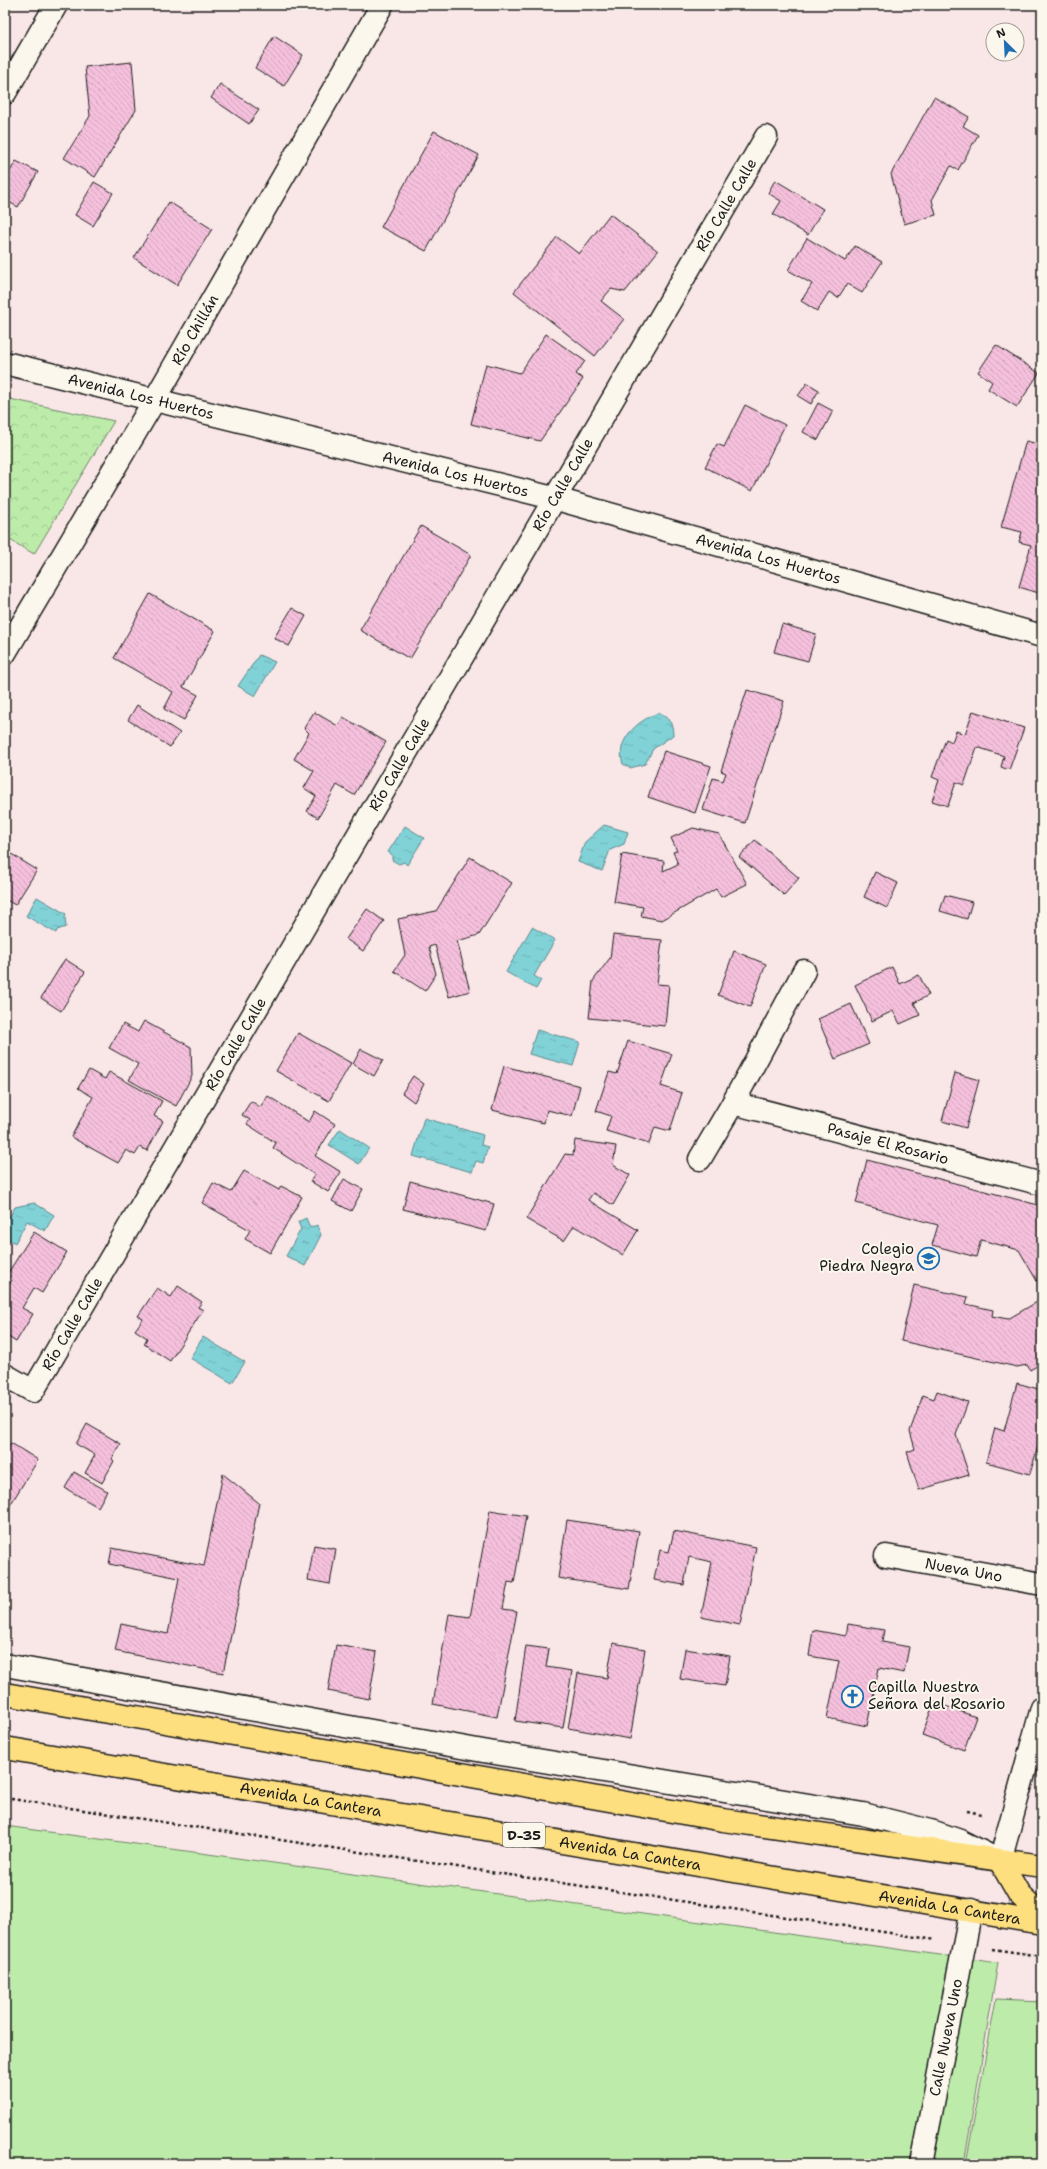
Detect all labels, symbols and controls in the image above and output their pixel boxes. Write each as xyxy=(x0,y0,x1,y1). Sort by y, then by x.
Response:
north arrow xyxy=(985,22,1025,62)
text: N xyxy=(994,25,1008,42)
street label: Río Calle Calle xyxy=(691,155,761,255)
street label: Río Chillán xyxy=(167,291,223,369)
street label: Avenida Los Huertos xyxy=(66,369,216,424)
street label: Río Calle Calle xyxy=(528,434,598,535)
street label: Avenida Los Huertos xyxy=(380,446,531,502)
street label: Avenida Los Huertos xyxy=(693,529,843,589)
street label: Río Calle Calle xyxy=(364,714,434,815)
street label: Río Calle Calle xyxy=(201,994,271,1095)
street label: Pasaje El Rosario xyxy=(825,1118,951,1169)
place label: Colegio Piedra Negra xyxy=(819,1239,915,1276)
school or university icon: Colegio Piedra Negra xyxy=(916,1245,942,1271)
street label: Río Calle Calle xyxy=(37,1273,107,1374)
street label: Nueva Uno xyxy=(923,1553,1004,1587)
place label: Capilla Nuestra Señora del Rosario xyxy=(868,1677,1005,1714)
church icon: Capilla Nuestra Señora del Rosario xyxy=(839,1683,865,1709)
street label: Avenida La Cantera xyxy=(238,1778,384,1822)
road number: D-35 xyxy=(503,1823,545,1847)
street label: Avenida La Cantera xyxy=(558,1832,703,1875)
street label: Avenida La Cantera xyxy=(877,1886,1023,1929)
street label: Calle Nueva Uno xyxy=(925,1977,967,2098)

